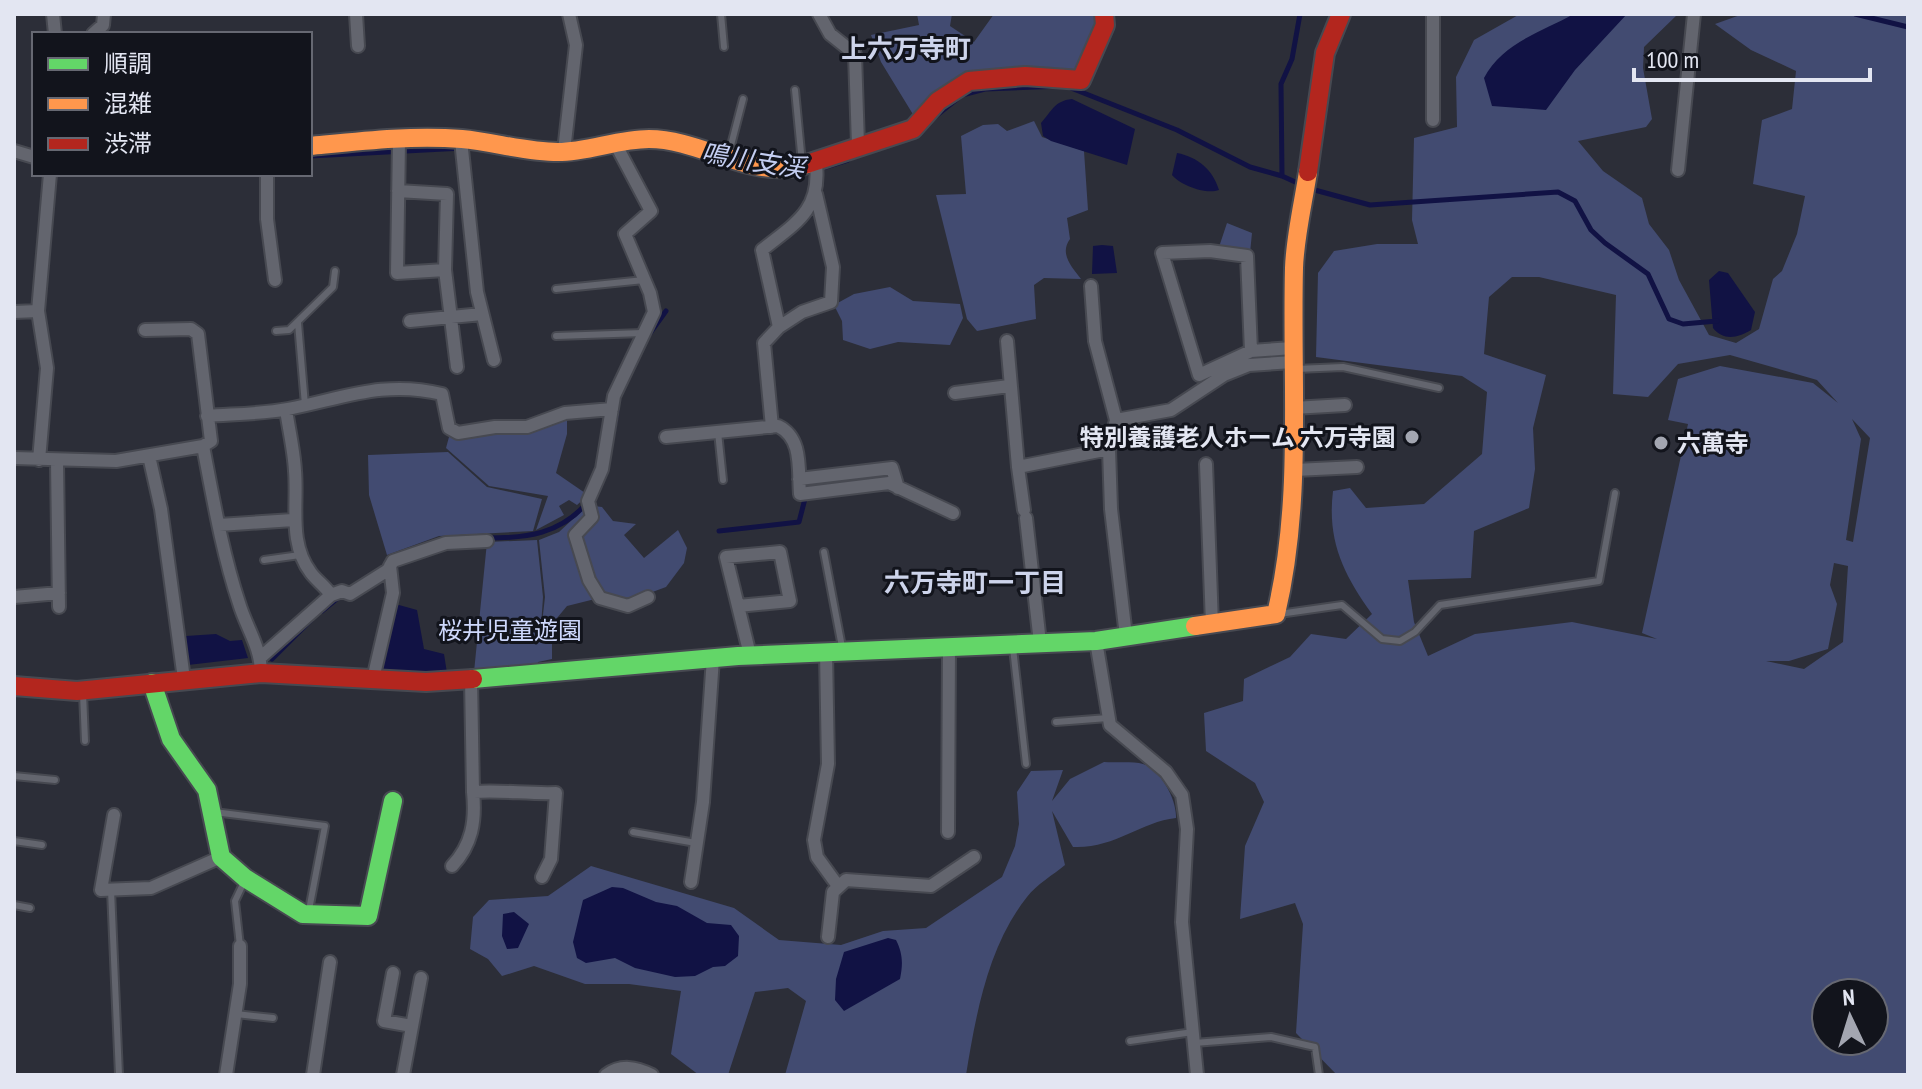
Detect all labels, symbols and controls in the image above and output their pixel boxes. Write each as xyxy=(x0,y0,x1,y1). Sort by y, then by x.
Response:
legend xyxy=(32,32,312,176)
district label: 上六万寺町 xyxy=(841,32,971,65)
scale bar xyxy=(1634,32,1870,82)
text: 100 m xyxy=(1646,44,1699,75)
text: 順調 xyxy=(104,48,152,79)
text: 混雑 xyxy=(104,88,152,119)
text: 渋滞 xyxy=(104,128,152,159)
water label: 鳴川支渓 xyxy=(699,136,810,185)
place label: 特別養護老人ホーム 六万寺園 xyxy=(1080,422,1396,453)
marker: 特別養護老人ホーム 六万寺園 xyxy=(1403,428,1421,446)
place label: 六萬寺 xyxy=(1677,428,1749,459)
marker: 六萬寺 xyxy=(1652,434,1670,452)
district label: 六万寺町一丁目 xyxy=(884,566,1066,599)
park label: 桜井児童遊園 xyxy=(438,615,582,646)
north arrow xyxy=(1810,977,1890,1057)
text: N xyxy=(1842,983,1856,1011)

